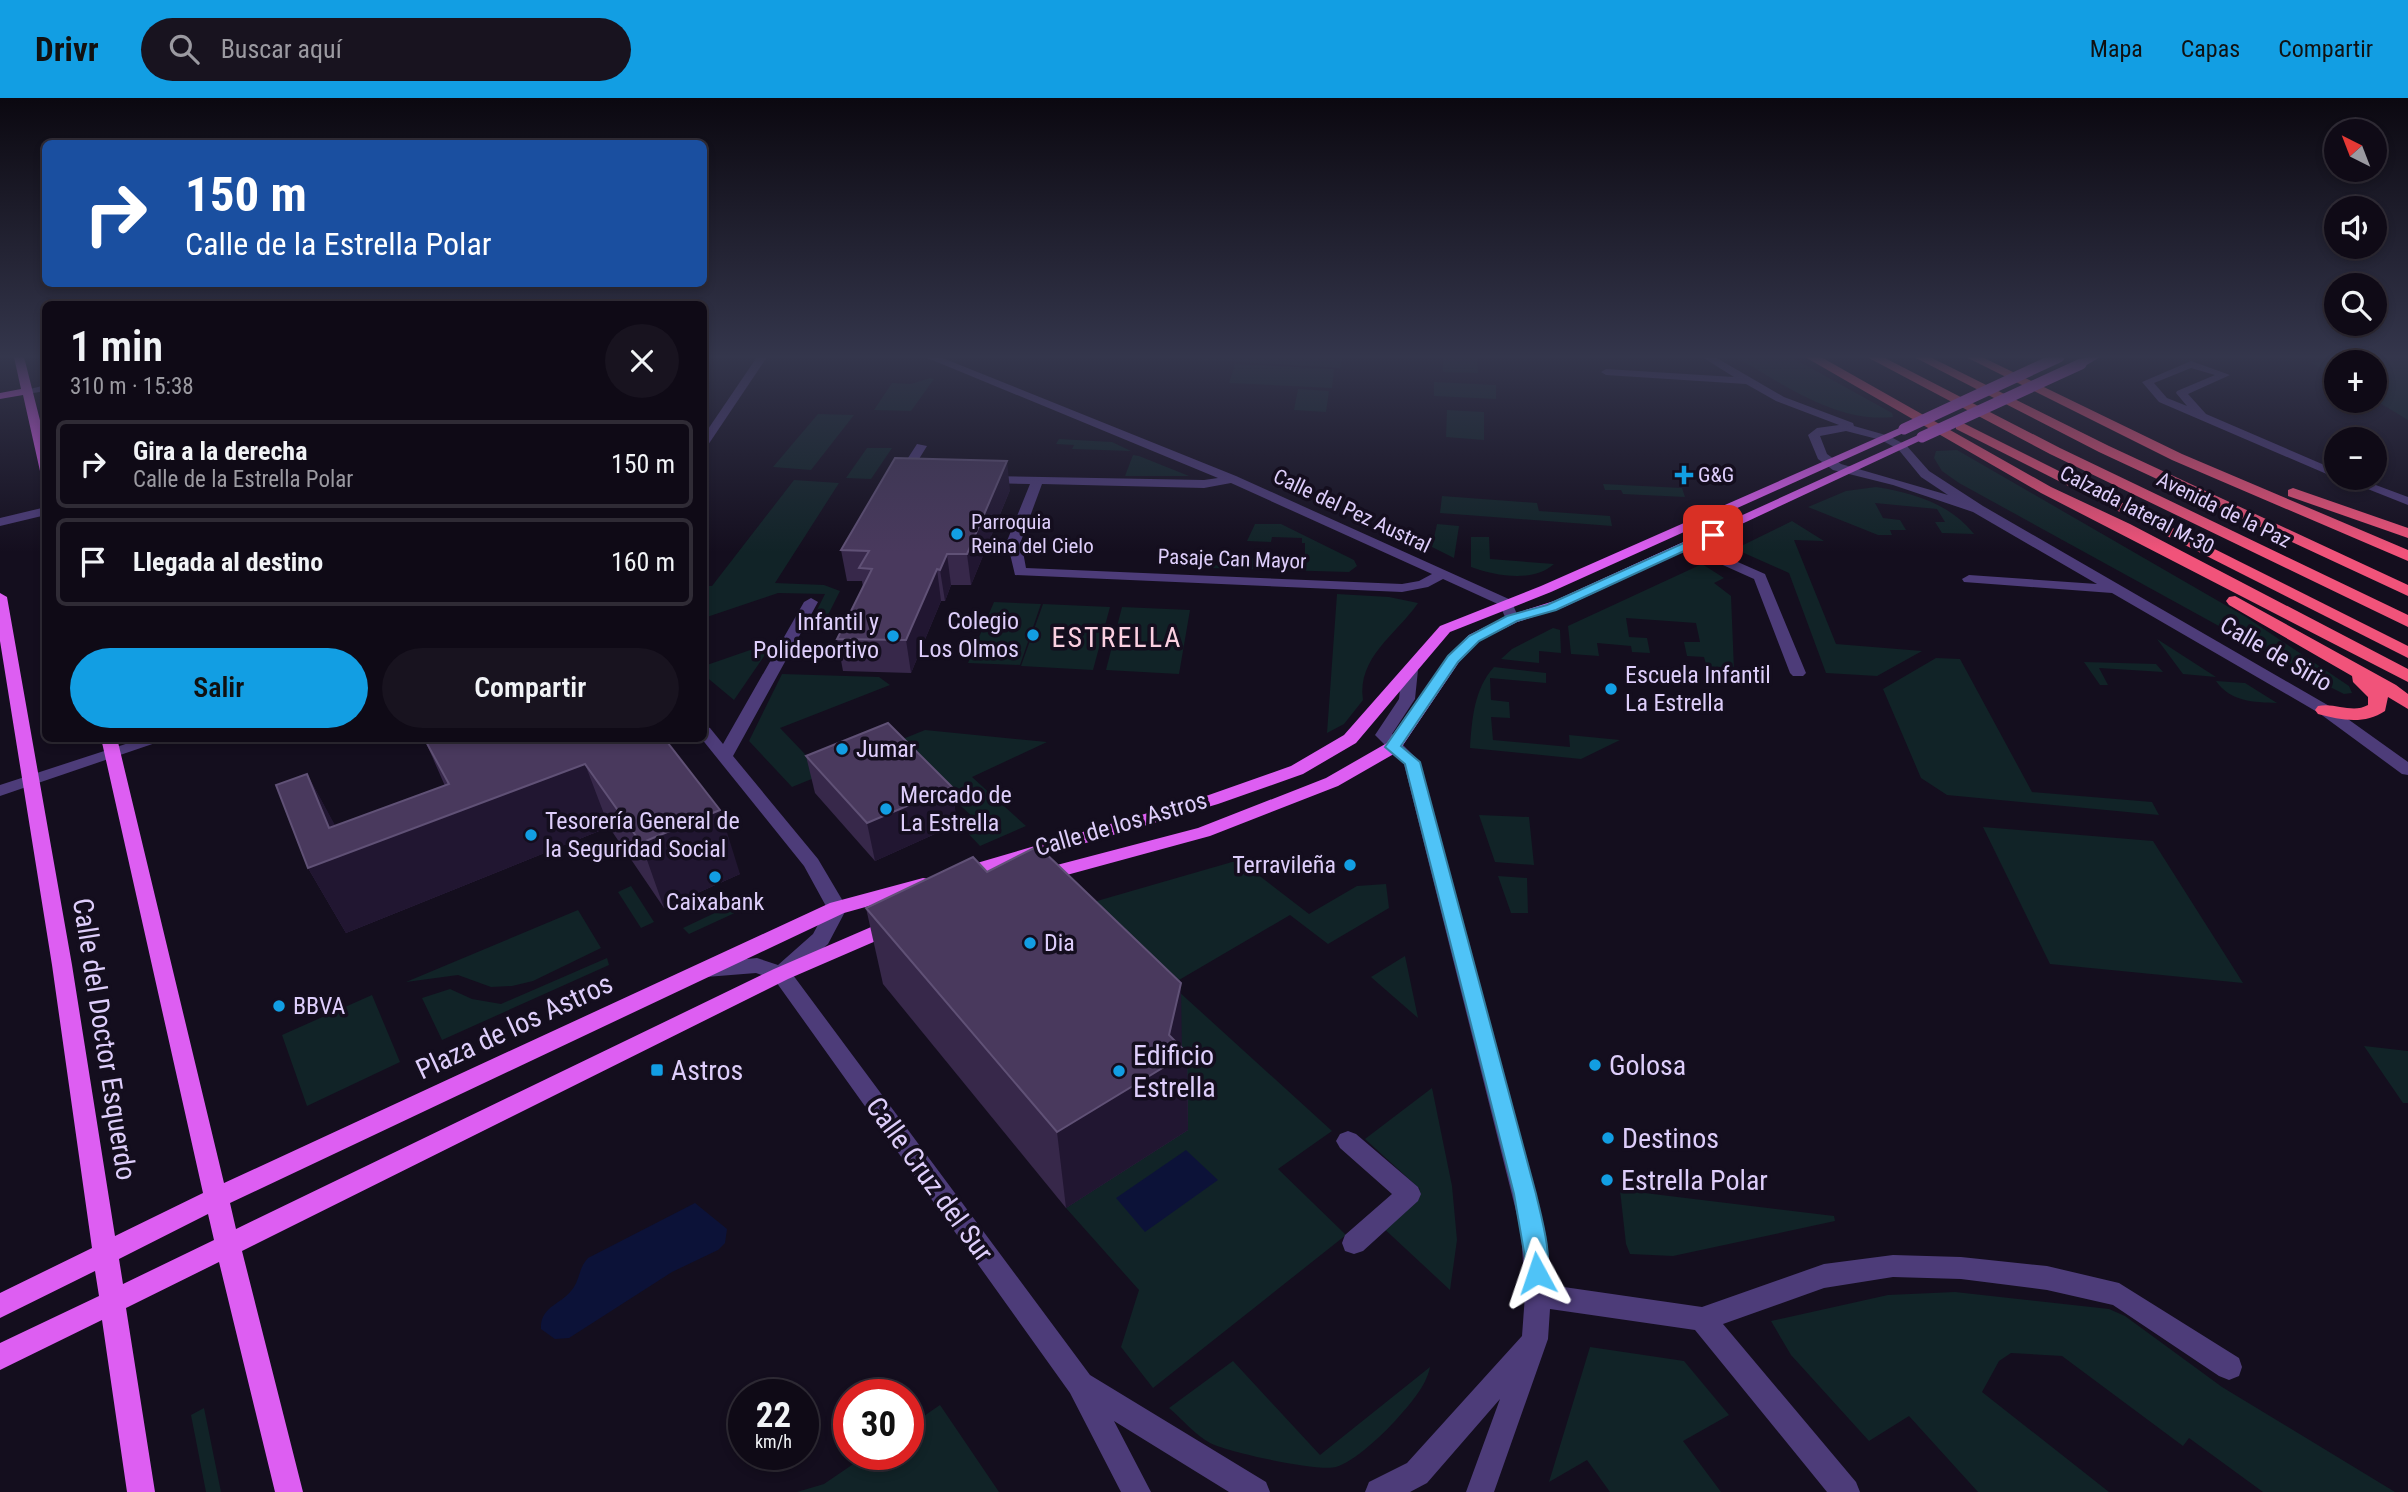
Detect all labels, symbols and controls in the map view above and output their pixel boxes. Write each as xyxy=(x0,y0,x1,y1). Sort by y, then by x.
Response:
search box xyxy=(141,18,631,81)
text: Drivr xyxy=(35,30,99,69)
icon: search xyxy=(165,30,203,68)
text: Buscar aquí xyxy=(221,34,342,64)
text: Mapa xyxy=(2090,35,2143,63)
text: Capas xyxy=(2181,35,2240,63)
text: Compartir xyxy=(2278,35,2373,63)
north arrow xyxy=(2324,119,2387,182)
map controls xyxy=(2324,119,2387,490)
text: 150 m xyxy=(185,166,307,223)
icon: right xyxy=(70,168,161,259)
button: sound xyxy=(2324,196,2387,259)
text: Calle de la Estrella Polar xyxy=(185,225,492,263)
button: search xyxy=(2324,273,2387,336)
text: 1 min xyxy=(70,322,163,371)
button: close xyxy=(605,324,679,398)
button: + xyxy=(2324,350,2387,413)
text: 310 m · 15:38 xyxy=(70,373,194,400)
button: − xyxy=(2324,427,2387,490)
text: Gira a la derecha xyxy=(133,436,307,466)
icon: right xyxy=(74,445,112,483)
text: 150 m xyxy=(611,449,675,479)
street label: Calzada lateral M-30 xyxy=(2056,461,2218,559)
place label: G&G xyxy=(1698,463,1734,487)
street label: Calle del Pez Austral xyxy=(1270,464,1434,558)
text: Calle de la Estrella Polar xyxy=(133,466,353,493)
marker: G&G xyxy=(1676,467,1692,483)
street label: Avenida de la Paz xyxy=(2153,467,2295,553)
pin xyxy=(1683,505,1743,565)
place label: Parroquia Reina del Cielo xyxy=(971,510,1094,558)
icon: arrive xyxy=(1694,516,1732,554)
marker: Parroquia Reina del Cielo xyxy=(949,526,965,542)
icon: arrive xyxy=(74,543,112,581)
street label: Pasaje Can Mayor xyxy=(1157,544,1307,574)
text: Llegada al destino xyxy=(133,547,323,577)
text: 160 m xyxy=(611,547,675,577)
place label: Colegio Los Olmos xyxy=(918,607,1019,663)
place label: Infantil y Polideportivo xyxy=(753,608,879,664)
street label: Calle de Sirio xyxy=(2215,611,2337,697)
district label: ESTRELLA xyxy=(1052,621,1182,654)
marker: Colegio Los Olmos xyxy=(1025,627,1041,643)
marker: Infantil y Polideportivo xyxy=(885,628,901,644)
button: Salir xyxy=(70,648,368,728)
button: Compartir xyxy=(382,648,679,728)
place label: Escuela Infantil La Estrella xyxy=(1625,661,1771,717)
marker: Escuela Infantil La Estrella xyxy=(1603,681,1619,697)
place label: Jumar xyxy=(856,735,916,763)
marker: Jumar xyxy=(834,741,850,757)
place label: Mercado de La Estrella xyxy=(900,781,1012,837)
street label: Calle de los Astros xyxy=(1032,786,1210,862)
marker: Mercado de La Estrella xyxy=(878,801,894,817)
place label: Tesorería General de la Seguridad Social xyxy=(545,807,740,863)
marker: Tesorería General de la Seguridad Social xyxy=(523,827,539,843)
place label: Terravileña xyxy=(1232,851,1336,879)
marker: Terravileña xyxy=(1342,857,1358,873)
marker: Caixabank xyxy=(707,869,723,885)
place label: Caixabank xyxy=(666,888,764,916)
street label: Calle del Doctor Esquerdo xyxy=(66,896,143,1182)
place label: Dia xyxy=(1044,929,1075,957)
marker: Dia xyxy=(1022,935,1038,951)
street label: Plaza de los Astros xyxy=(411,967,618,1086)
place label: BBVA xyxy=(293,992,345,1020)
marker: BBVA xyxy=(271,998,287,1014)
place label: Edificio Estrella xyxy=(1133,1039,1216,1104)
place label: Golosa xyxy=(1609,1049,1686,1082)
place label: Astros xyxy=(671,1054,743,1087)
marker: Golosa xyxy=(1587,1057,1603,1073)
marker: Astros xyxy=(649,1062,665,1078)
marker: Edificio Estrella xyxy=(1111,1063,1127,1079)
street label: Calle Cruz del Sur xyxy=(859,1091,1000,1268)
place label: Destinos xyxy=(1622,1122,1719,1155)
marker: Destinos xyxy=(1600,1130,1616,1146)
place label: Estrella Polar xyxy=(1621,1164,1768,1197)
marker: Estrella Polar xyxy=(1599,1172,1615,1188)
position arrow xyxy=(1500,1236,1574,1310)
speed limit sign: 30 xyxy=(833,1379,924,1470)
text: 22 xyxy=(756,1395,791,1436)
text: km/h xyxy=(755,1431,792,1452)

